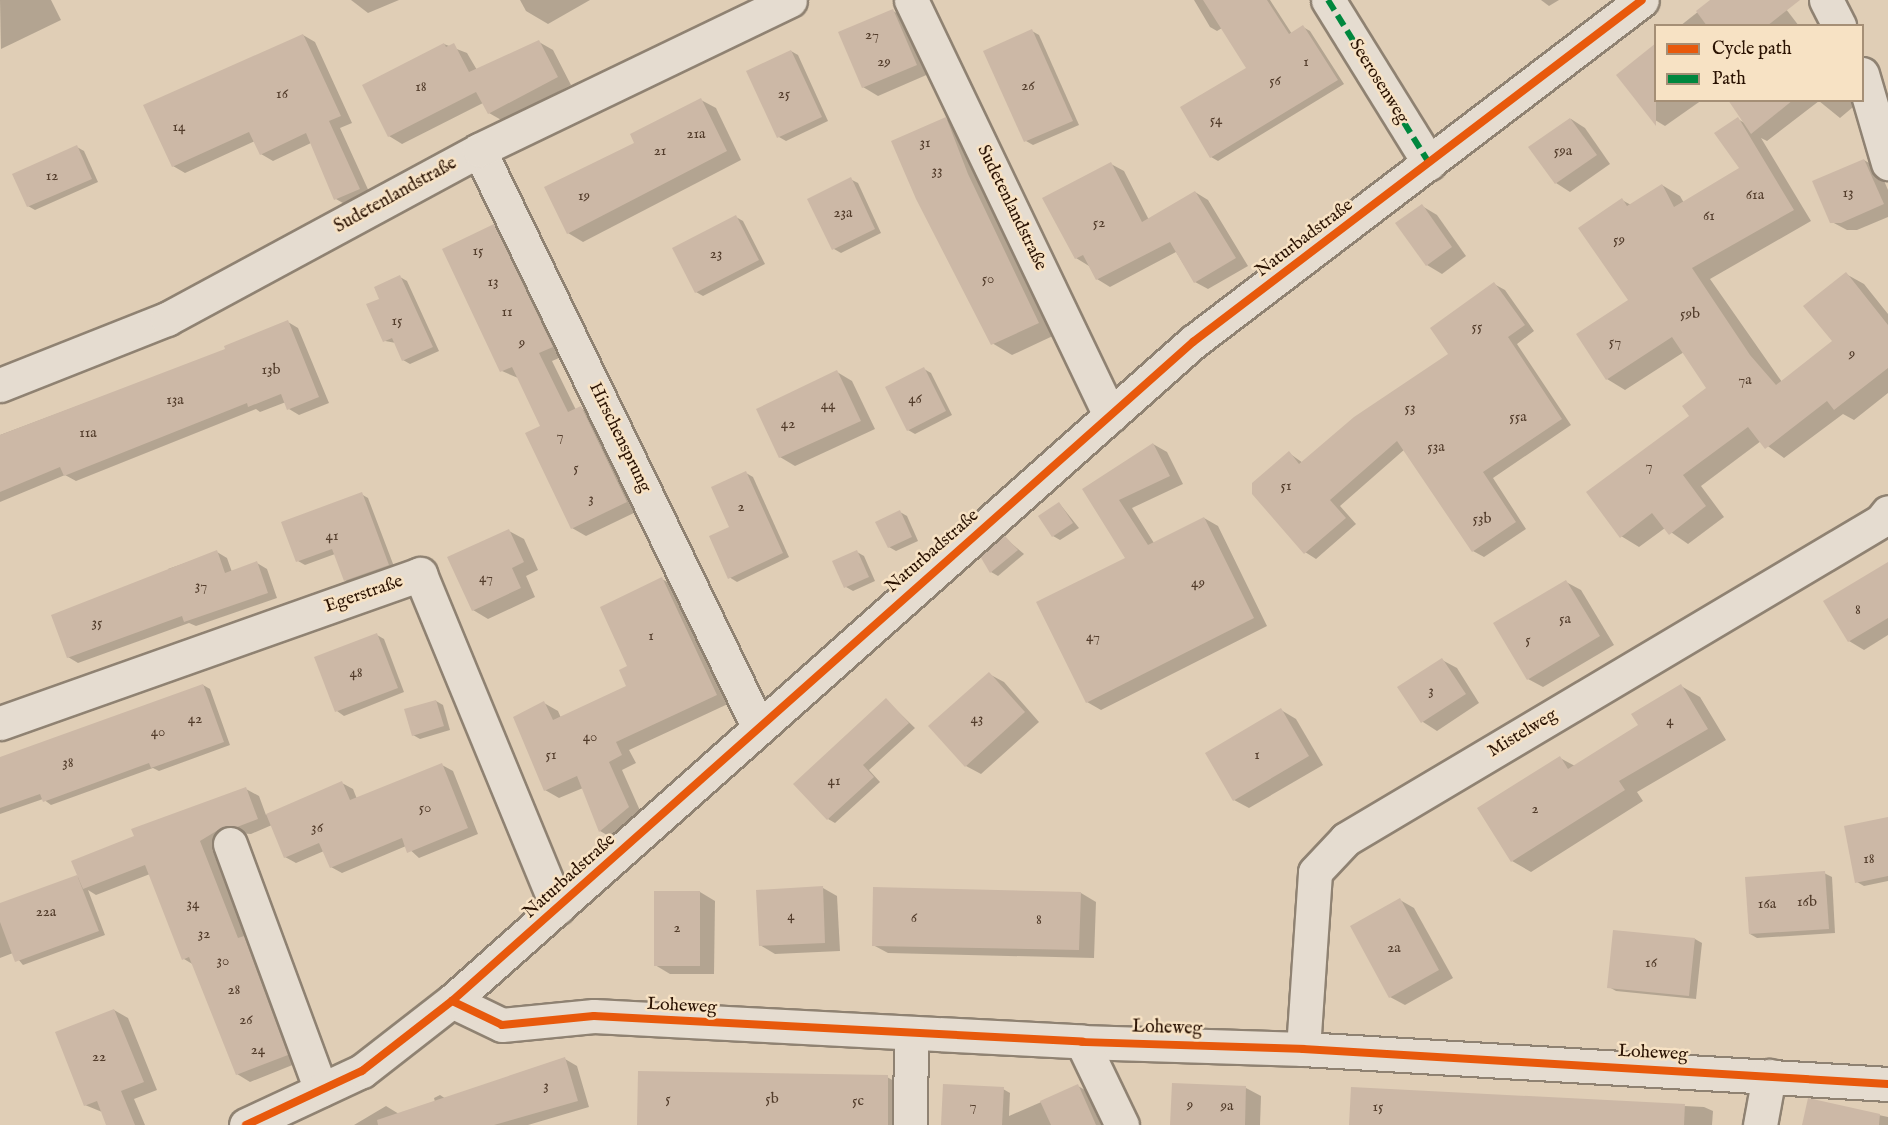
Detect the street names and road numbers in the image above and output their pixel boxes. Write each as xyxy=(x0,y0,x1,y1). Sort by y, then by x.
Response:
street label: Seerosenweg xyxy=(1343,36,1413,128)
street label: Sudetenlandstraße xyxy=(971,142,1051,274)
street label: Sudetenlandstraße xyxy=(331,153,461,239)
street label: Naturbadstraße xyxy=(1252,195,1358,283)
street label: Hirschensprung xyxy=(583,380,655,496)
street label: Naturbadstraße xyxy=(882,506,984,598)
street label: Egerstraße xyxy=(322,572,406,618)
street label: Mistelweg xyxy=(1484,705,1562,763)
street label: Naturbadstraße xyxy=(520,830,620,924)
street label: Loheweg xyxy=(646,994,718,1020)
street label: Loheweg xyxy=(1132,1017,1202,1041)
street label: Loheweg xyxy=(1617,1041,1689,1067)

